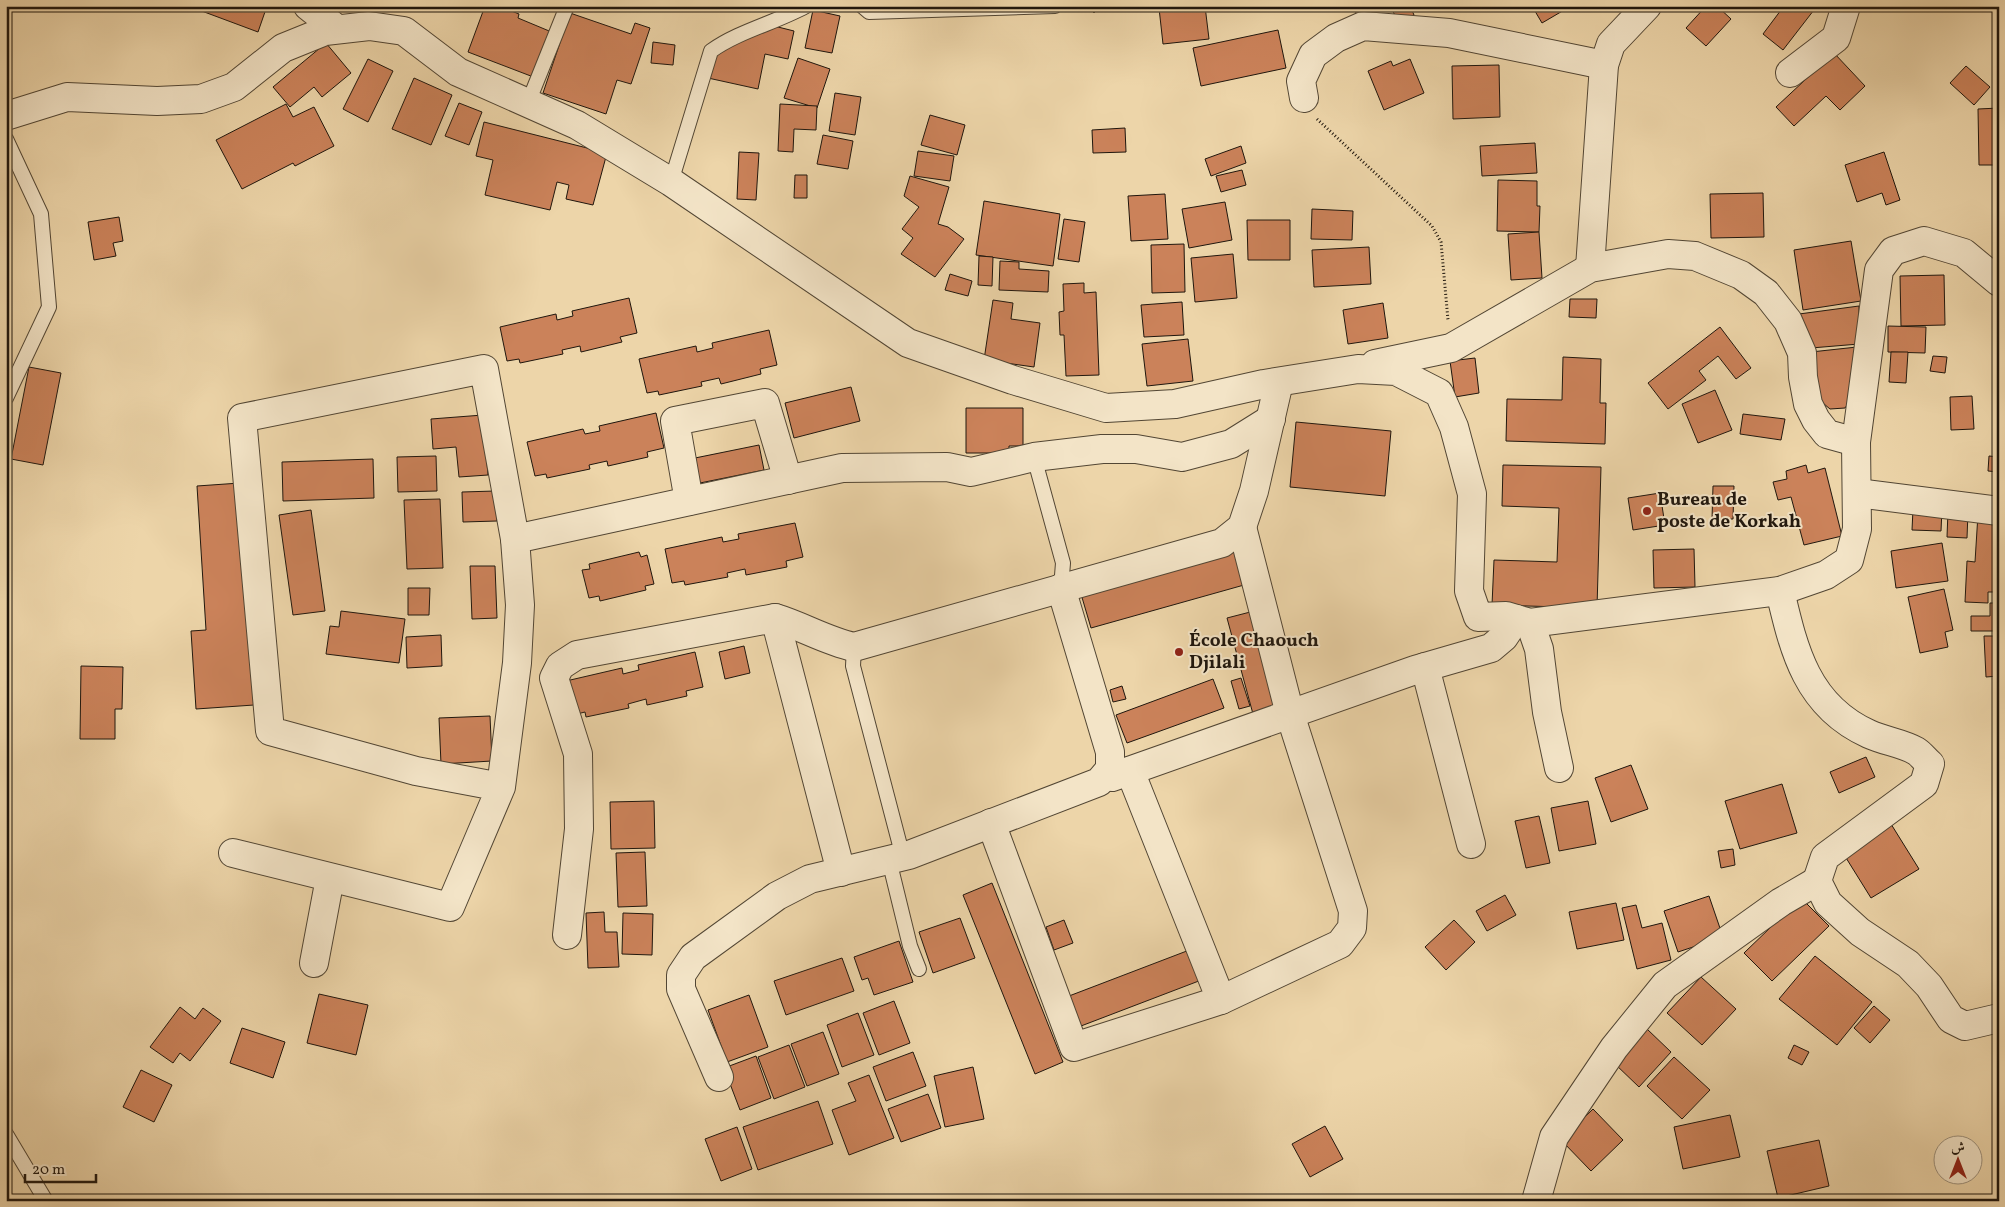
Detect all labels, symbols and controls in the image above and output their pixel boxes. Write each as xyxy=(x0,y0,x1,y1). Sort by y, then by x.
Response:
place label: Bureau de poste de Korkah xyxy=(1657,487,1801,535)
marker: Bureau de poste de Korkah xyxy=(1641,505,1653,517)
place label: École Chaouch Djilali xyxy=(1189,628,1319,676)
marker: École Chaouch Djilali xyxy=(1173,646,1185,658)
north arrow xyxy=(1932,1134,1982,1184)
text: ش xyxy=(1951,1139,1965,1158)
scale bar xyxy=(25,1152,96,1184)
text: 20 m xyxy=(32,1160,65,1181)

